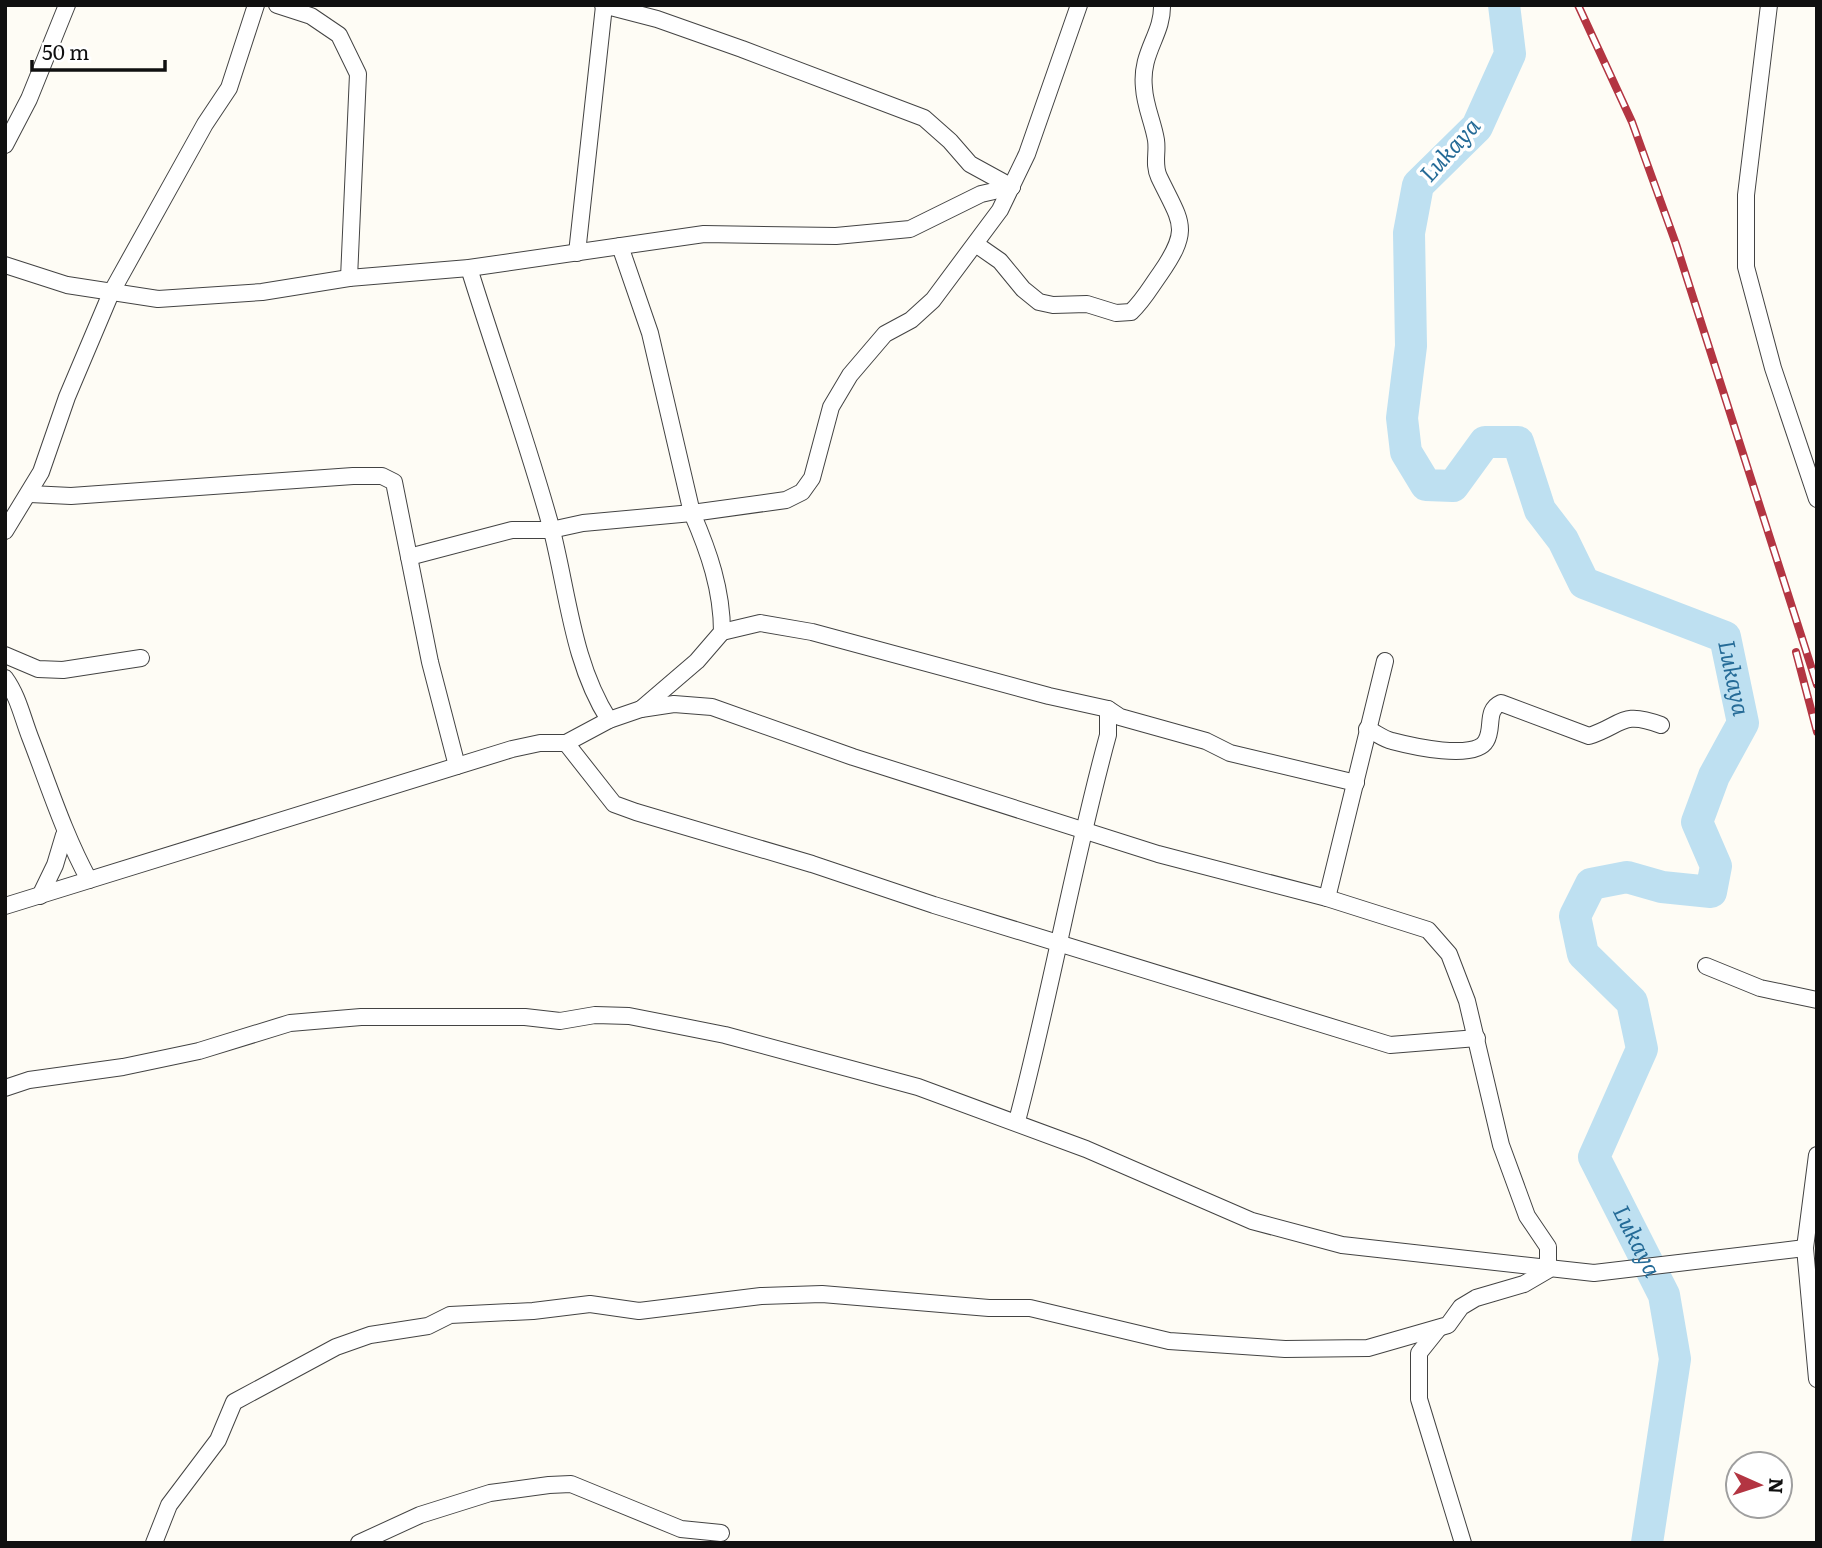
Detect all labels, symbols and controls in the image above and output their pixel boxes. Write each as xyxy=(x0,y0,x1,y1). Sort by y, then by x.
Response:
scale bar xyxy=(32,28,164,72)
text: 50 m xyxy=(42,35,89,66)
water label: Lukaya xyxy=(1410,109,1487,188)
water label: Lukaya xyxy=(1711,637,1760,719)
water label: Lukaya xyxy=(1606,1199,1671,1282)
north arrow xyxy=(1724,1450,1794,1520)
text: N xyxy=(1763,1477,1791,1495)

